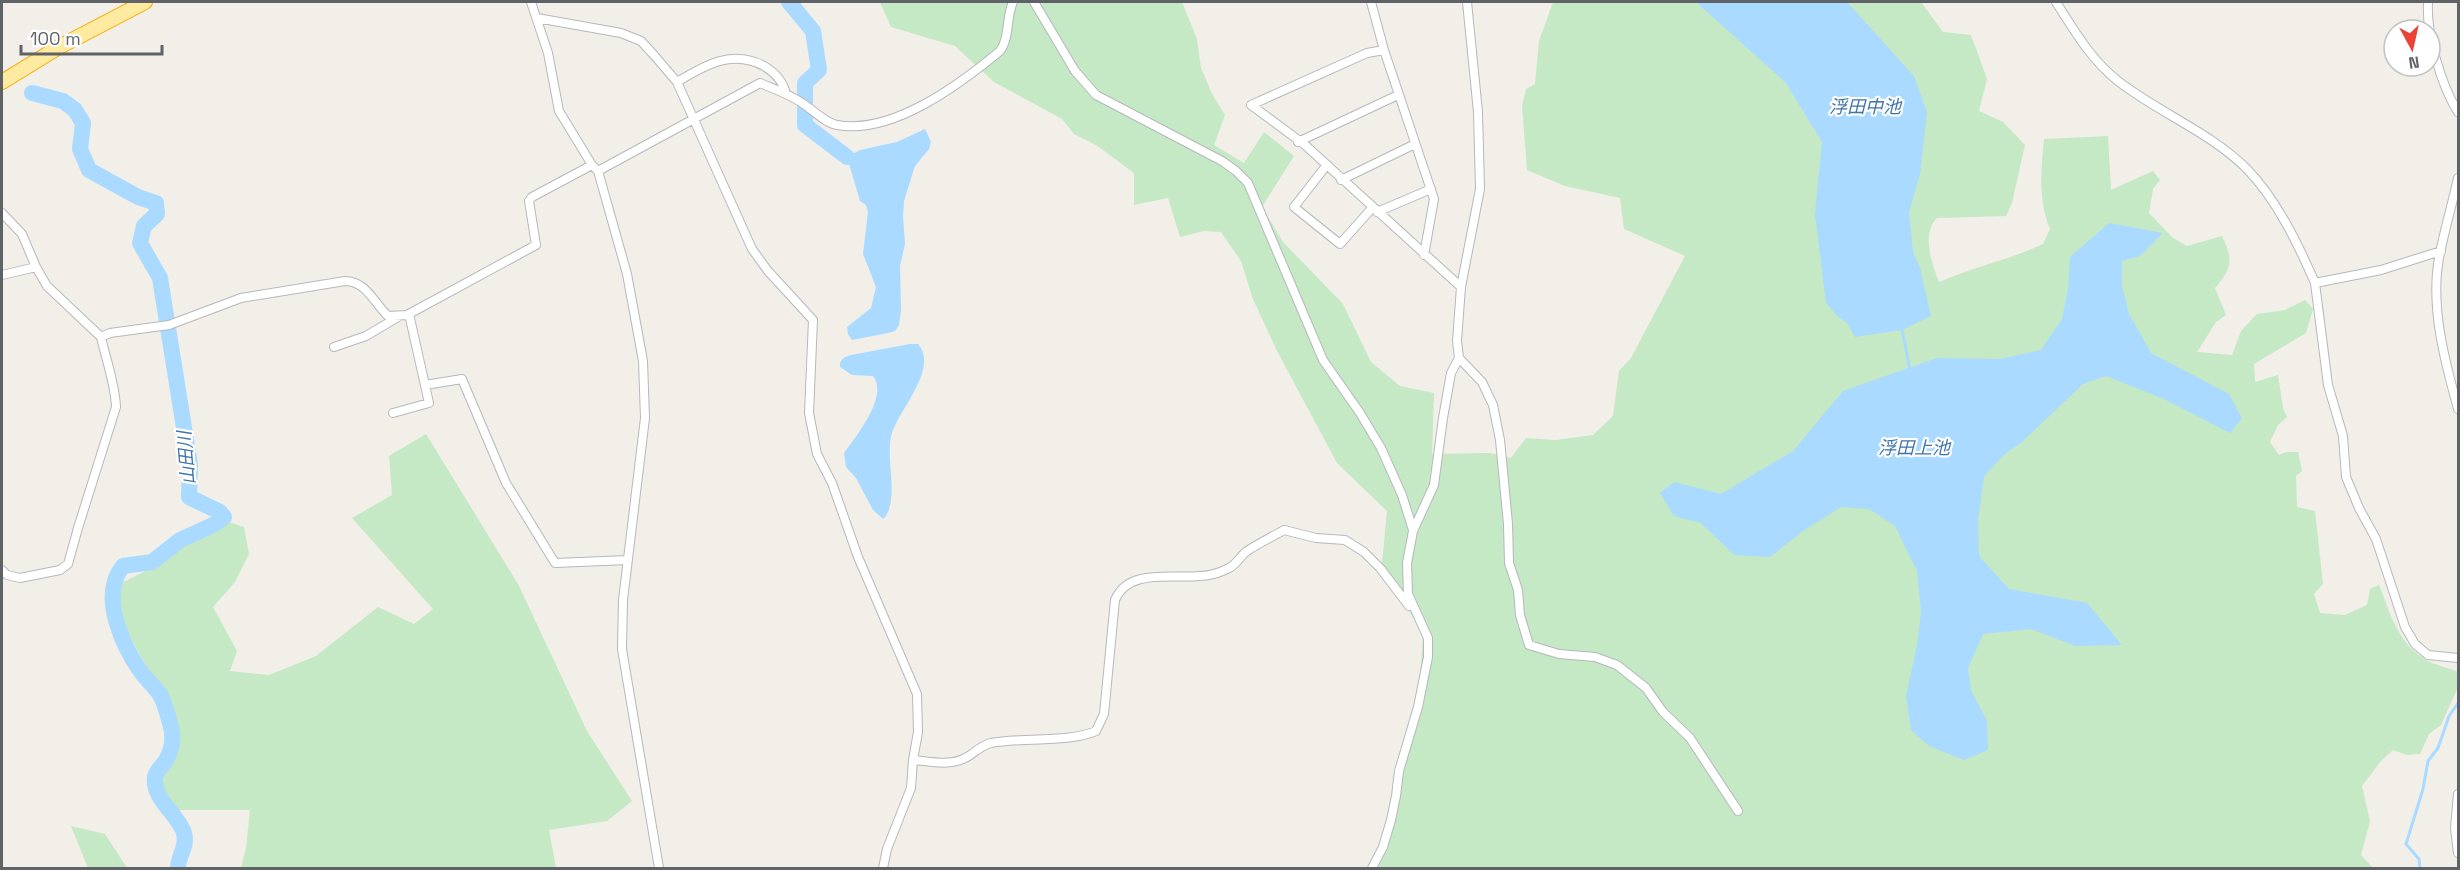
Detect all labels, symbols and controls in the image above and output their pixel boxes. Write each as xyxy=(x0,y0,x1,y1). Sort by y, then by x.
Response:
scale bar xyxy=(21,18,162,56)
north arrow xyxy=(2382,18,2442,78)
text: 100 m xyxy=(30,27,81,50)
text: N xyxy=(2407,51,2421,74)
water label: 浮田中池 xyxy=(1829,95,1903,118)
water label: 山田川 xyxy=(172,428,200,486)
water label: 浮田上池 xyxy=(1878,436,1952,459)

